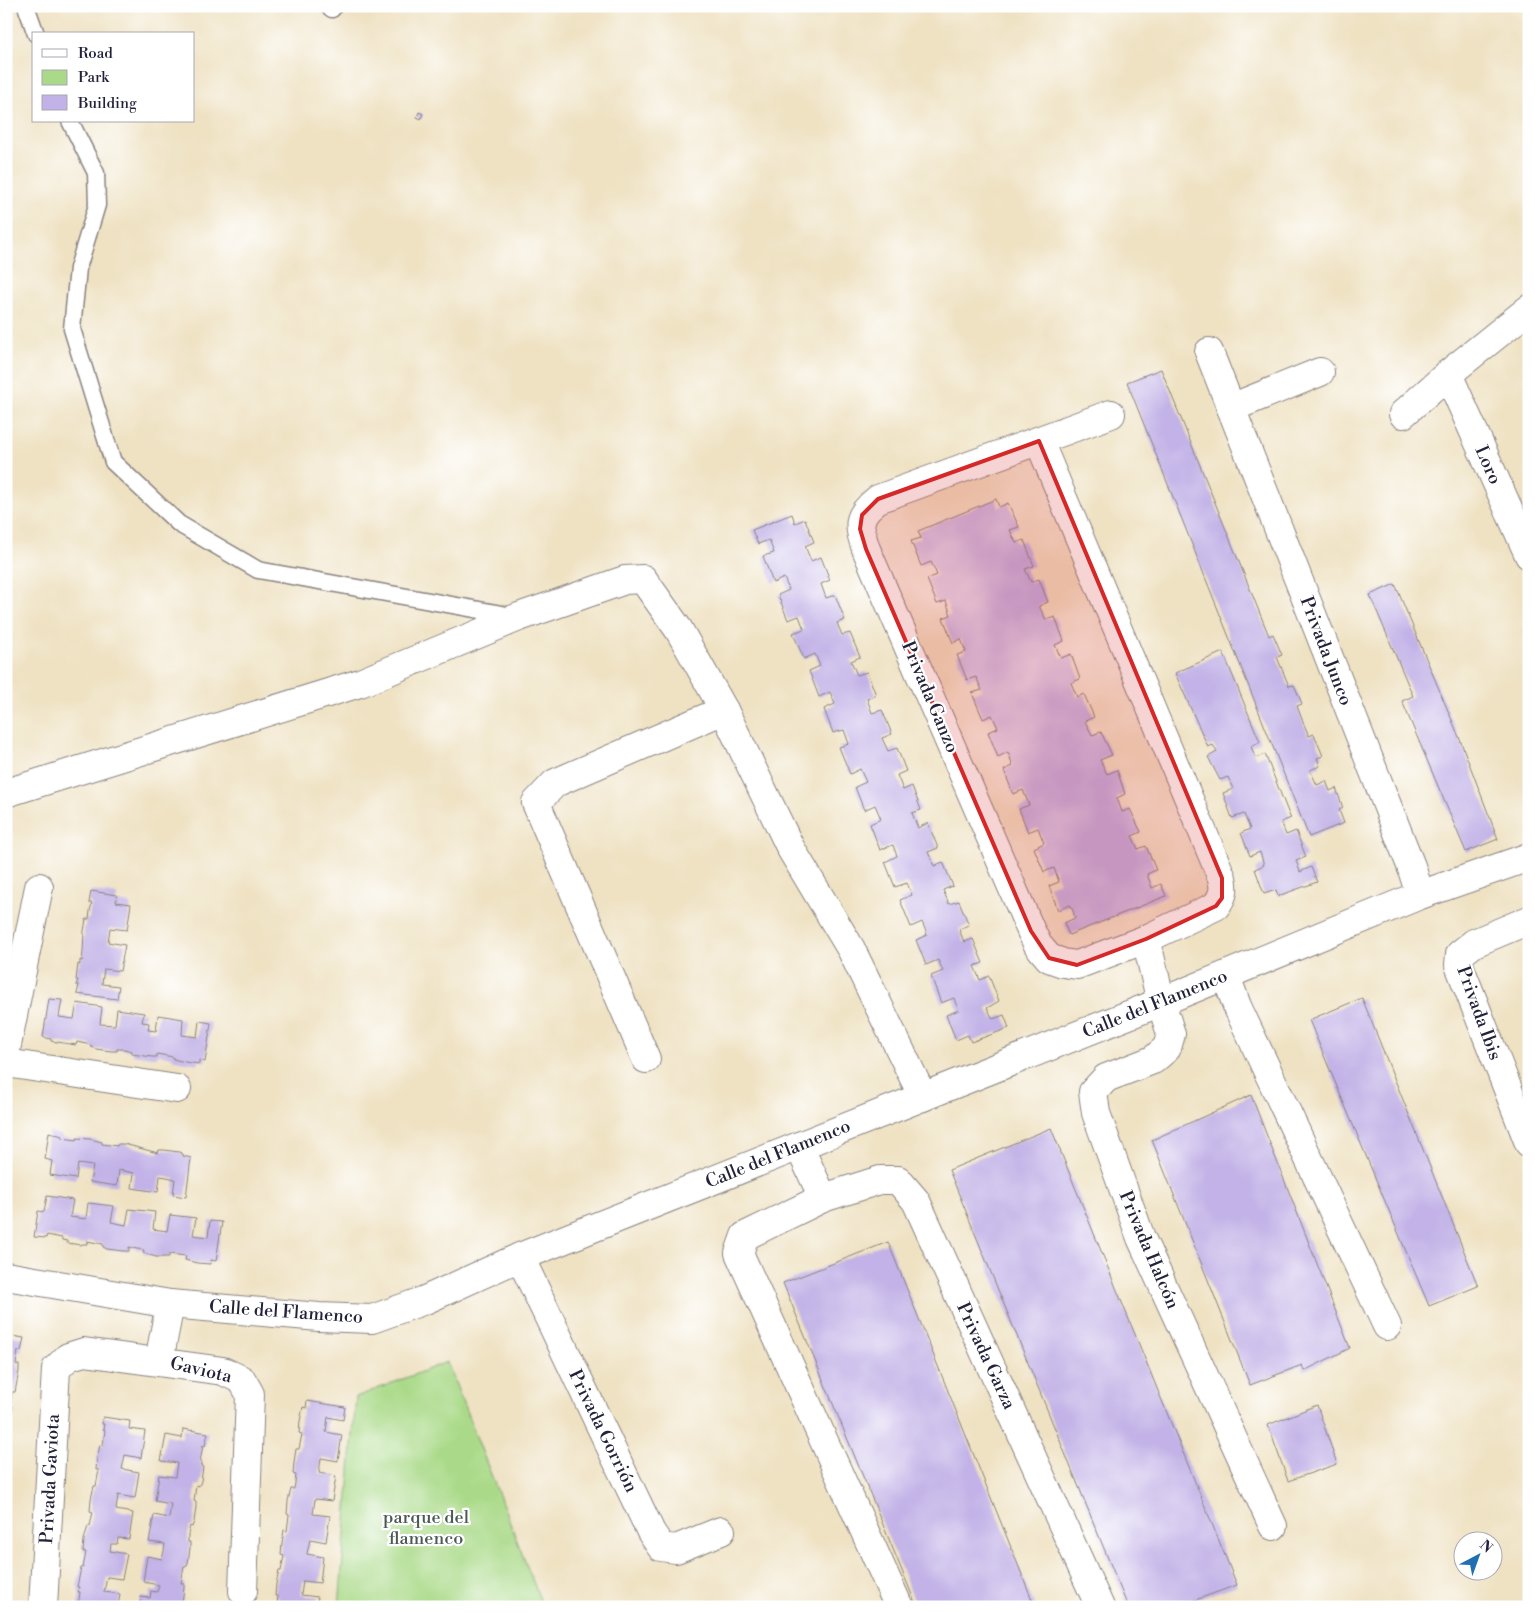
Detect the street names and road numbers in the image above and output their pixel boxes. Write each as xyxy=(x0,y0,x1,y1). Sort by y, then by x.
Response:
street label: Loro xyxy=(1469,442,1507,488)
street label: Privada Junco xyxy=(1295,593,1357,709)
street label: Privada Ganzo xyxy=(896,638,964,756)
street label: Privada Ibis xyxy=(1451,963,1507,1063)
street label: Calle del Flamenco xyxy=(1079,964,1231,1044)
street label: Calle del Flamenco xyxy=(702,1114,854,1194)
street label: Privada Halcón xyxy=(1114,1187,1184,1313)
street label: Calle del Flamenco xyxy=(208,1295,364,1329)
street label: Privada Garza xyxy=(951,1299,1021,1414)
street label: Gaviota xyxy=(168,1352,235,1388)
street label: Privada Gorrión xyxy=(563,1366,643,1496)
street label: Privada Gaviota xyxy=(35,1412,65,1545)

